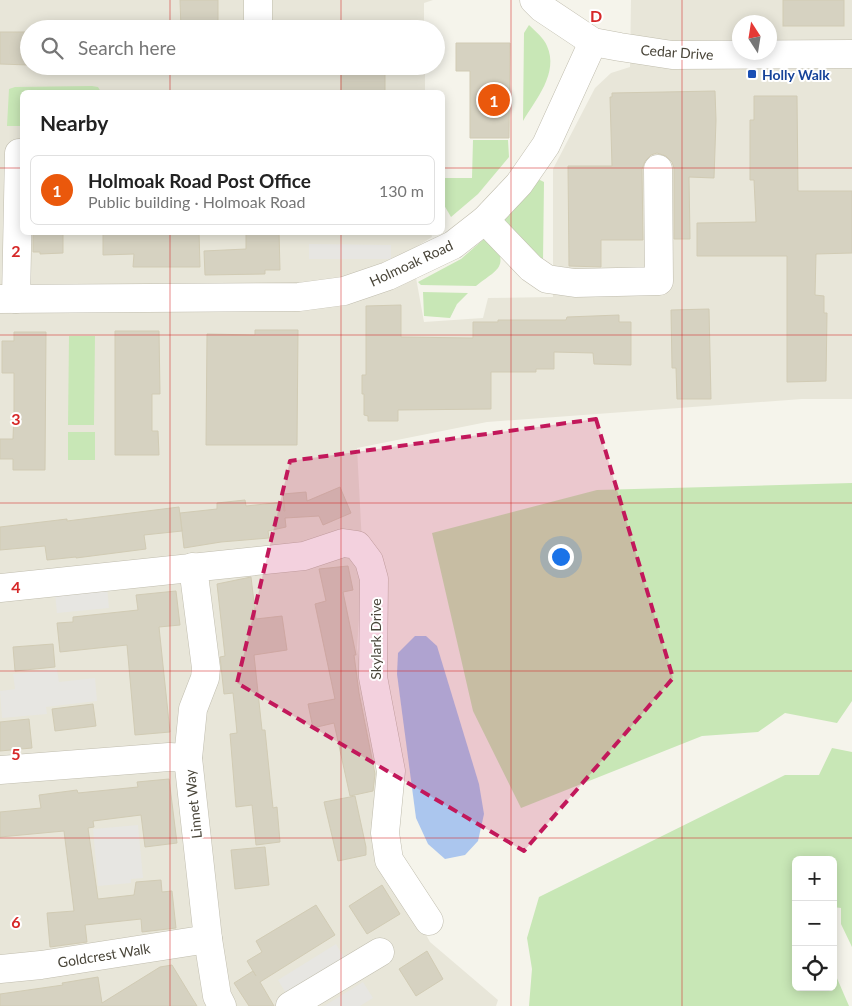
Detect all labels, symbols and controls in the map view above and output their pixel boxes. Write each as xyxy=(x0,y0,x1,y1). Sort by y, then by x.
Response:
text: D xyxy=(590,6,602,25)
north arrow xyxy=(732,15,777,60)
search box xyxy=(20,20,445,75)
icon: search xyxy=(38,34,66,62)
text: Search here xyxy=(78,36,176,59)
street label: Cedar Drive xyxy=(640,41,714,63)
place label: Holly Walk xyxy=(762,66,830,83)
marker: Holly Walk xyxy=(746,68,758,80)
pin: 1 xyxy=(478,81,510,119)
text: Nearby xyxy=(40,110,108,135)
text: Holmoak Road Post Office xyxy=(88,169,311,192)
text: 1 xyxy=(52,181,62,200)
text: 130 m xyxy=(379,181,424,200)
text: Public building · Holmoak Road xyxy=(88,192,305,211)
street label: Holmoak Road xyxy=(367,236,455,290)
text: 2 xyxy=(11,241,21,260)
text: 3 xyxy=(11,409,21,428)
your location xyxy=(548,544,574,570)
text: 4 xyxy=(11,577,21,596)
street label: Skylark Drive xyxy=(367,598,384,680)
text: 5 xyxy=(11,744,21,763)
street label: Linnet Way xyxy=(181,768,205,840)
map controls xyxy=(792,856,837,991)
button: + xyxy=(792,856,837,901)
button: − xyxy=(792,901,837,946)
text: 6 xyxy=(11,912,21,931)
street label: Goldcrest Walk xyxy=(56,939,152,971)
button: locate xyxy=(792,946,837,991)

